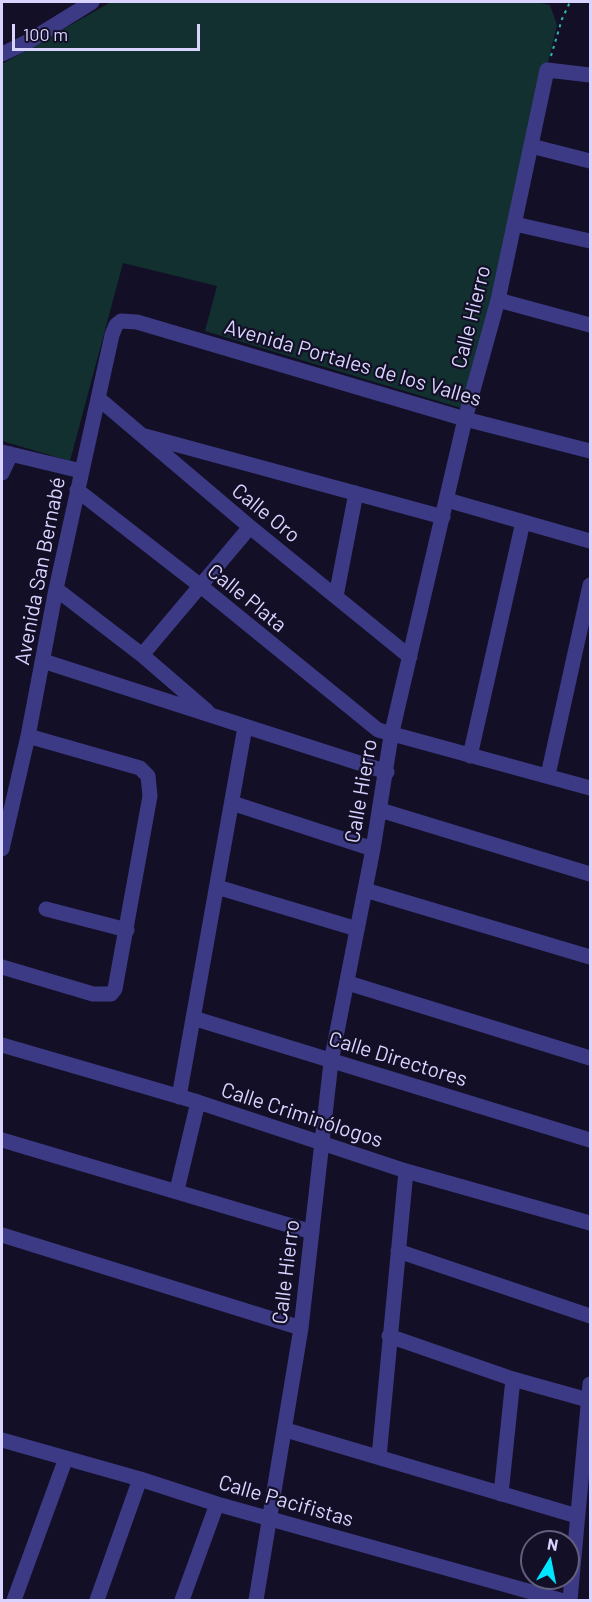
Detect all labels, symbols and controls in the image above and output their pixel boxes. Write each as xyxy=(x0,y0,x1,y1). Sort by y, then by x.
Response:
scale bar xyxy=(15,12,202,50)
text: 100 m xyxy=(23,23,68,45)
street label: Calle Hierro xyxy=(446,263,496,371)
street label: Avenida Portales de los Valles xyxy=(222,314,484,412)
street label: Avenida San Bernabé xyxy=(9,475,71,667)
street label: Calle Oro xyxy=(227,478,305,548)
street label: Calle Plata xyxy=(202,558,292,638)
street label: Calle Hierro xyxy=(339,737,383,845)
street label: Calle Directores xyxy=(326,1026,470,1092)
street label: Calle Criminólogos xyxy=(218,1077,386,1153)
street label: Calle Hierro xyxy=(267,1218,305,1326)
street label: Calle Pacifistas xyxy=(216,1470,356,1532)
north arrow xyxy=(520,1530,580,1590)
text: N xyxy=(546,1533,560,1554)

